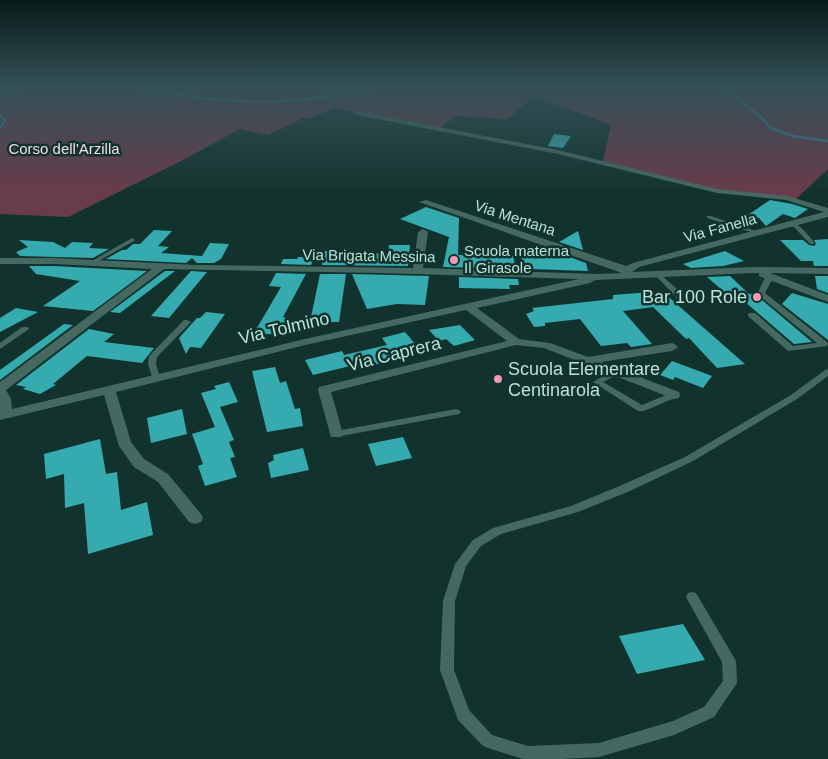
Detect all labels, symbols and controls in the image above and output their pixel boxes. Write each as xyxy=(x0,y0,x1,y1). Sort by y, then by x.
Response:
park label: Corso dell'Arzilla xyxy=(8,140,120,157)
street label: Via Mentana xyxy=(473,196,558,239)
street label: Via Fanella xyxy=(682,209,759,245)
place label: Scuola materna Il Girasole xyxy=(464,242,570,276)
street label: Via Brigata Messina xyxy=(302,246,436,265)
marker: Scuola materna Il Girasole xyxy=(448,254,460,266)
place label: Bar 100 Role xyxy=(642,287,747,307)
marker: Bar 100 Role xyxy=(751,291,763,303)
street label: Via Tolmino xyxy=(237,308,331,348)
street label: Via Caprera xyxy=(345,332,444,375)
place label: Scuola Elementare Centinarola xyxy=(508,359,660,400)
marker: Scuola Elementare Centinarola xyxy=(492,373,504,385)

